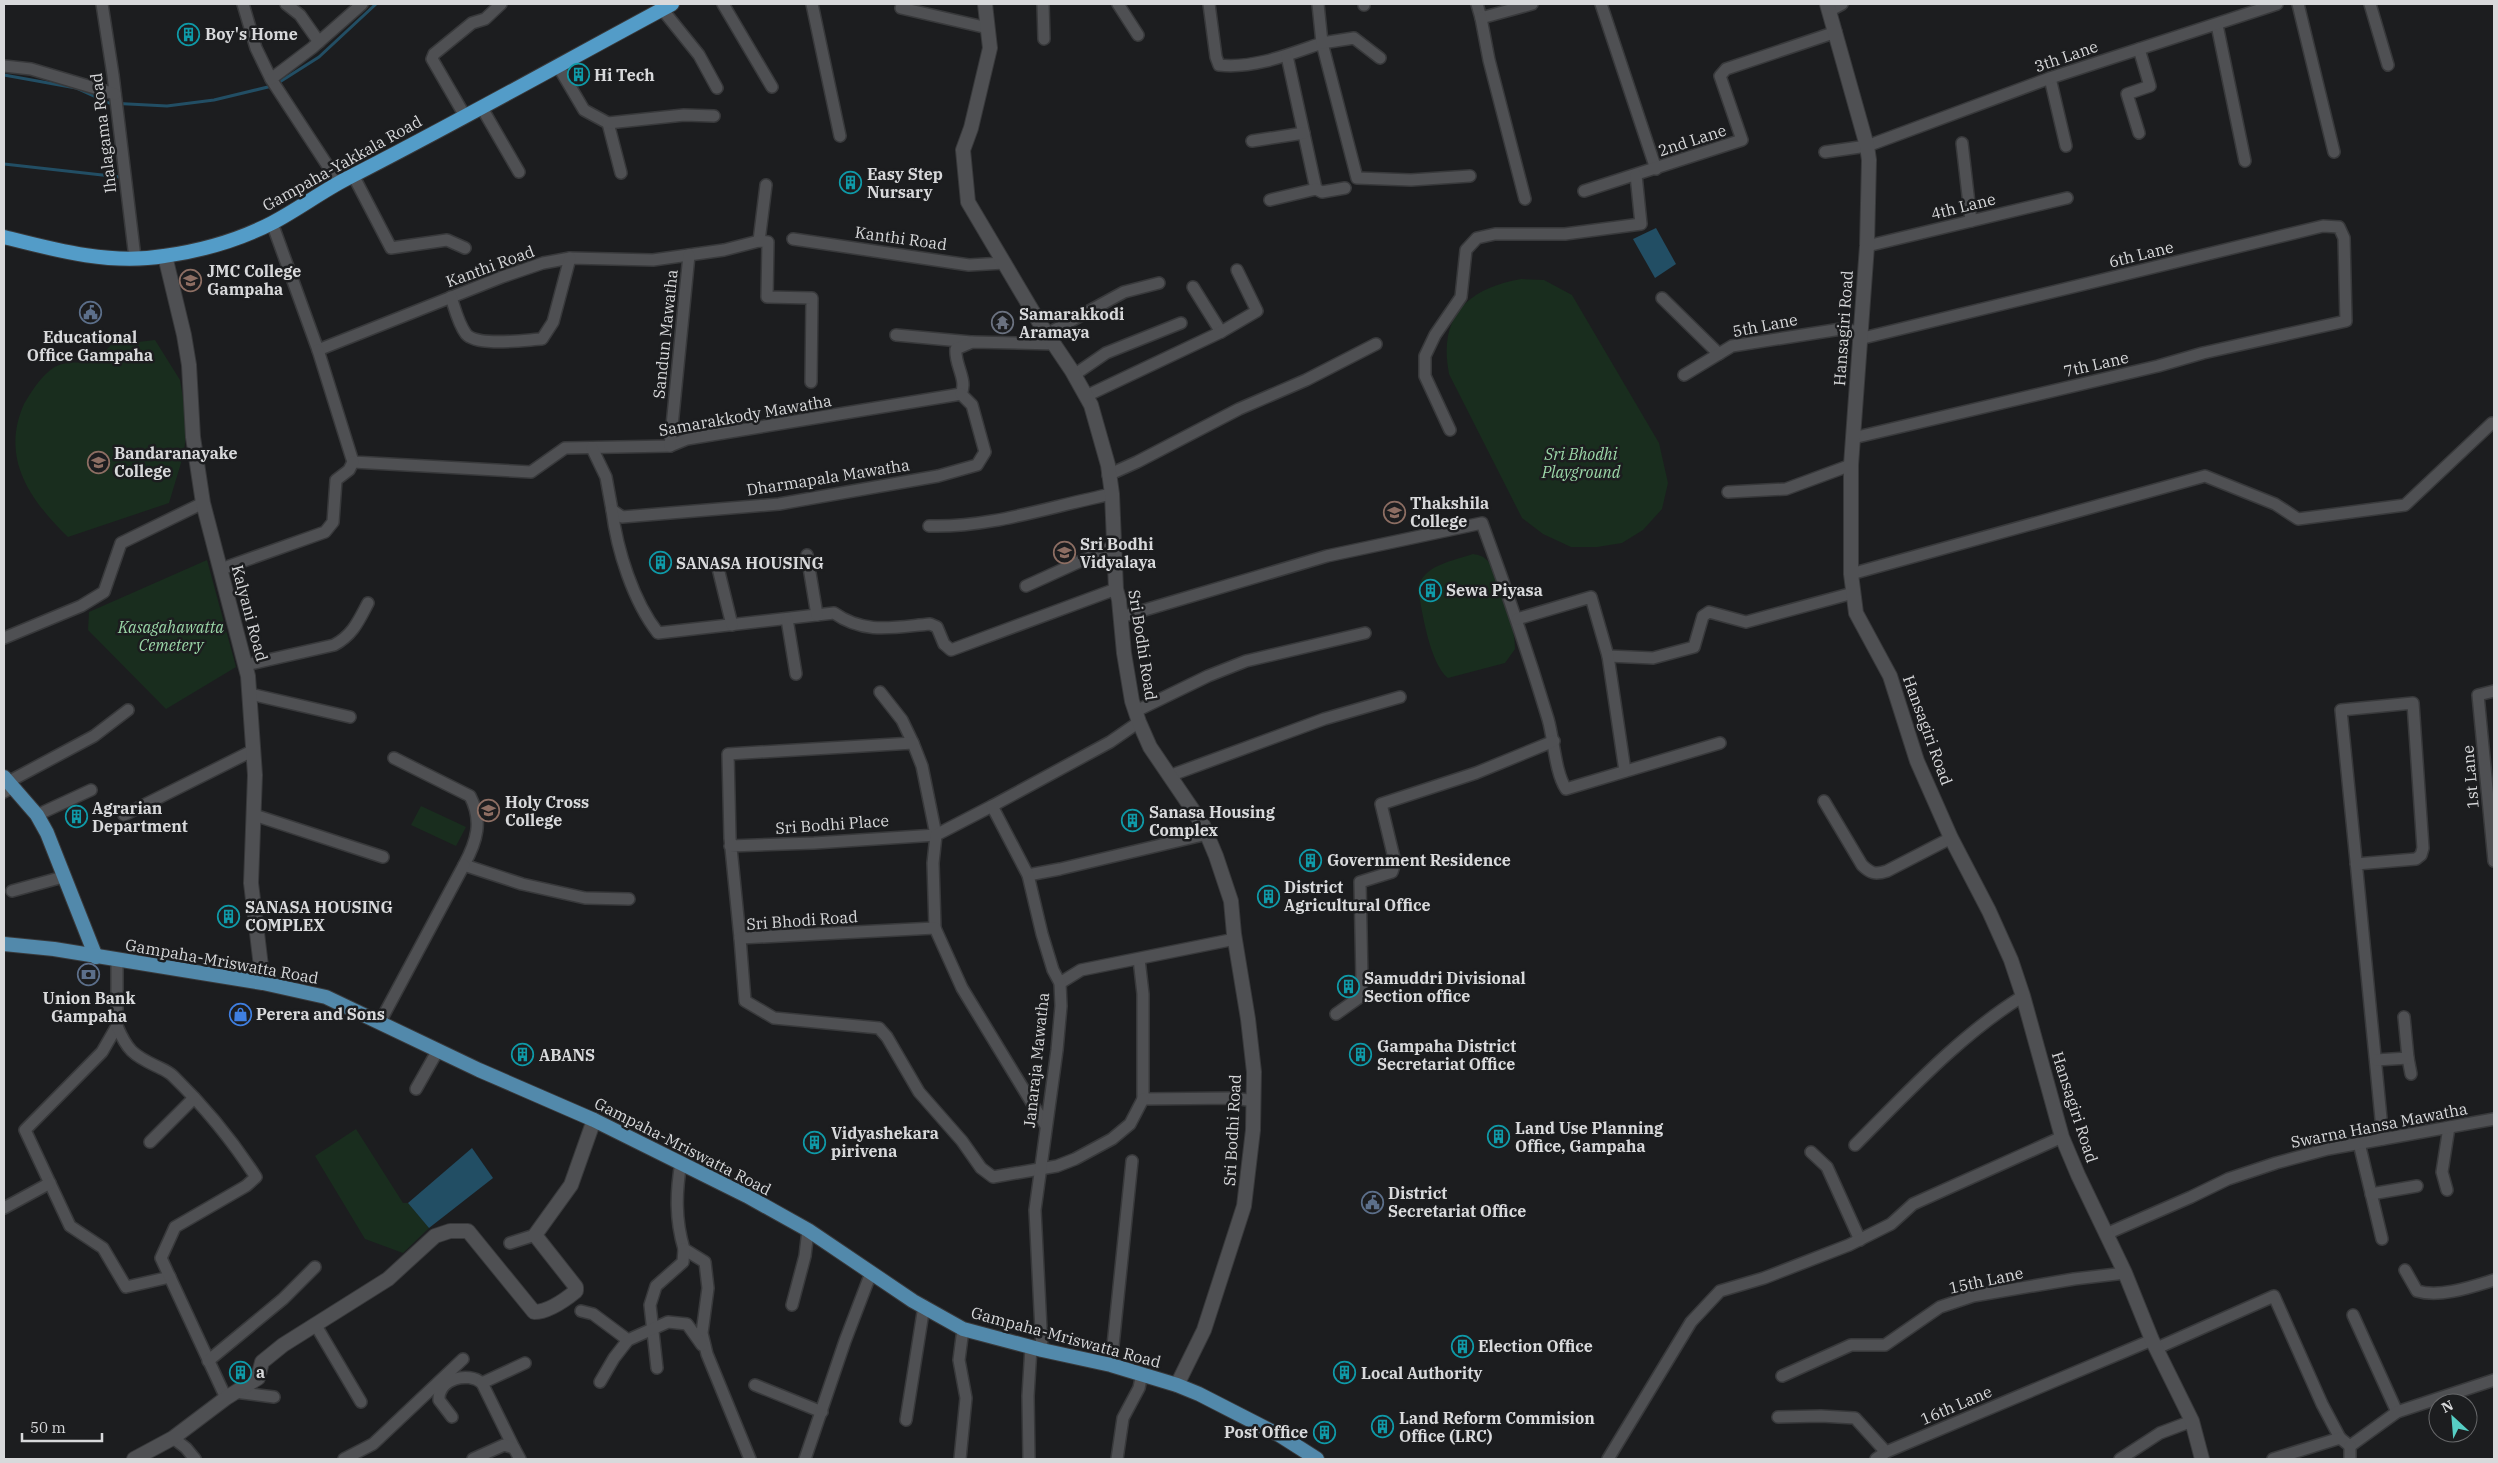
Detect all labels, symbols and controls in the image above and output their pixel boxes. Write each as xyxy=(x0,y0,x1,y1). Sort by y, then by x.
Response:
building icon: Boy's Home xyxy=(177,22,201,46)
place label: Boy's Home xyxy=(205,24,298,44)
street label: 3th Lane xyxy=(2032,36,2100,76)
building icon: Hi Tech xyxy=(566,63,590,87)
place label: Hi Tech xyxy=(594,65,655,85)
street label: Ihalagama Road xyxy=(86,71,120,194)
street label: Gampaha-Yakkala Road xyxy=(259,111,425,215)
street label: 2nd Lane xyxy=(1655,120,1729,160)
place label: Easy Step Nursary xyxy=(867,164,943,202)
building icon: Easy Step Nursary xyxy=(839,171,863,195)
street label: 4th Lane xyxy=(1929,188,1997,224)
street label: Kanthi Road xyxy=(854,222,948,254)
street label: 6th Lane xyxy=(2107,236,2175,272)
street label: Kanthi Road xyxy=(443,241,537,291)
place label: JMC College Gampaha xyxy=(207,261,301,299)
school or university icon: JMC College Gampaha xyxy=(179,268,203,292)
street label: Sandun Mawatha xyxy=(648,268,682,400)
street label: Hansagiri Road xyxy=(1829,269,1857,386)
public building icon: Educational Office Gampaha xyxy=(78,301,102,325)
place label: Samarakkodi Aramaya xyxy=(1019,304,1124,342)
street label: 5th Lane xyxy=(1731,309,1799,341)
temple icon: Samarakkodi Aramaya xyxy=(991,311,1015,335)
place label: Educational Office Gampaha xyxy=(27,327,153,365)
street label: 7th Lane xyxy=(2062,347,2130,381)
street label: Samarakkody Mawatha xyxy=(657,390,833,440)
place label: Bandaranayake College xyxy=(114,443,238,481)
park label: Sri Bhodhi Playground xyxy=(1541,444,1621,482)
school or university icon: Bandaranayake College xyxy=(86,450,110,474)
street label: Dharmapala Mawatha xyxy=(745,454,911,500)
place label: Thakshila College xyxy=(1410,493,1489,531)
school or university icon: Thakshila College xyxy=(1382,500,1406,524)
place label: Sri Bodhi Vidyalaya xyxy=(1080,534,1156,572)
school or university icon: Sri Bodhi Vidyalaya xyxy=(1052,541,1076,565)
building icon: SANASA HOUSING xyxy=(648,551,672,575)
place label: SANASA HOUSING xyxy=(676,553,824,573)
street label: Kalyani Road xyxy=(228,563,273,664)
building icon: Sewa Piyasa xyxy=(1418,578,1442,602)
place label: Sewa Piyasa xyxy=(1446,580,1543,600)
street label: Sri Bodhi Road xyxy=(1124,588,1162,702)
park label: Kasagahawatta Cemetery xyxy=(117,617,224,655)
street label: Hansagiri Road xyxy=(1899,672,1957,788)
street label: 1st Lane xyxy=(2457,744,2483,810)
place label: Holy Cross College xyxy=(505,792,589,830)
place label: Agrarian Department xyxy=(92,798,188,836)
school or university icon: Holy Cross College xyxy=(477,799,501,823)
place label: Sanasa Housing Complex xyxy=(1149,802,1276,840)
building icon: Agrarian Department xyxy=(64,805,88,829)
building icon: Sanasa Housing Complex xyxy=(1121,809,1145,833)
street label: Sri Bodhi Place xyxy=(775,810,889,838)
building icon: Government Residence xyxy=(1299,848,1323,872)
place label: Government Residence xyxy=(1327,850,1511,870)
place label: District Agricultural Office xyxy=(1284,877,1431,915)
building icon: District Agricultural Office xyxy=(1256,884,1280,908)
place label: SANASA HOUSING COMPLEX xyxy=(245,897,393,935)
building icon: SANASA HOUSING COMPLEX xyxy=(217,904,241,928)
street label: Sri Bhodi Road xyxy=(746,906,859,934)
street label: Gampaha-Mriswatta Road xyxy=(124,934,320,988)
bank icon: Union Bank Gampaha xyxy=(77,962,101,986)
place label: Samuddri Divisional Section office xyxy=(1364,968,1526,1006)
building icon: Samuddri Divisional Section office xyxy=(1336,975,1360,999)
place label: Union Bank Gampaha xyxy=(43,988,135,1026)
street label: Janaraja Mawatha xyxy=(1019,991,1053,1129)
shop icon: Perera and Sons xyxy=(228,1002,252,1026)
place label: Perera and Sons xyxy=(256,1004,385,1024)
place label: Gampaha District Secretariat Office xyxy=(1377,1036,1516,1074)
building icon: ABANS xyxy=(511,1043,535,1067)
building icon: Gampaha District Secretariat Office xyxy=(1349,1043,1373,1067)
place label: ABANS xyxy=(539,1045,595,1065)
street label: Hansagiri Road xyxy=(2048,1049,2102,1165)
street label: Sri Bodhi Road xyxy=(1219,1073,1245,1186)
street label: Gampaha-Mriswatta Road xyxy=(591,1093,775,1199)
street label: Swarna Hansa Mawatha xyxy=(2289,1098,2469,1152)
place label: Land Use Planning Office, Gampaha xyxy=(1515,1118,1664,1156)
place label: Vidyashekara pirivena xyxy=(831,1123,939,1161)
building icon: Land Use Planning Office, Gampaha xyxy=(1487,1125,1511,1149)
building icon: Vidyashekara pirivena xyxy=(803,1130,827,1154)
place label: District Secretariat Office xyxy=(1388,1183,1526,1221)
public building icon: District Secretariat Office xyxy=(1360,1190,1384,1214)
street label: 15th Lane xyxy=(1947,1262,2025,1298)
street label: Gampaha-Mriswatta Road xyxy=(969,1302,1163,1372)
building icon: Election Office xyxy=(1450,1334,1474,1358)
place label: Election Office xyxy=(1478,1336,1593,1356)
building icon: a xyxy=(228,1360,252,1384)
building icon: Local Authority xyxy=(1333,1361,1357,1385)
place label: a xyxy=(256,1362,265,1382)
place label: Local Authority xyxy=(1361,1363,1483,1383)
street label: 16th Lane xyxy=(1917,1381,1995,1429)
north arrow xyxy=(2428,1393,2478,1443)
text: N xyxy=(2438,1396,2456,1417)
place label: Land Reform Commision Office (LRC) xyxy=(1399,1408,1595,1446)
scale bar xyxy=(22,1410,102,1442)
building icon: Land Reform Commision Office (LRC) xyxy=(1371,1415,1395,1439)
text: 50 m xyxy=(30,1418,66,1437)
building icon: Post Office xyxy=(1312,1420,1336,1444)
place label: Post Office xyxy=(1224,1422,1308,1442)

